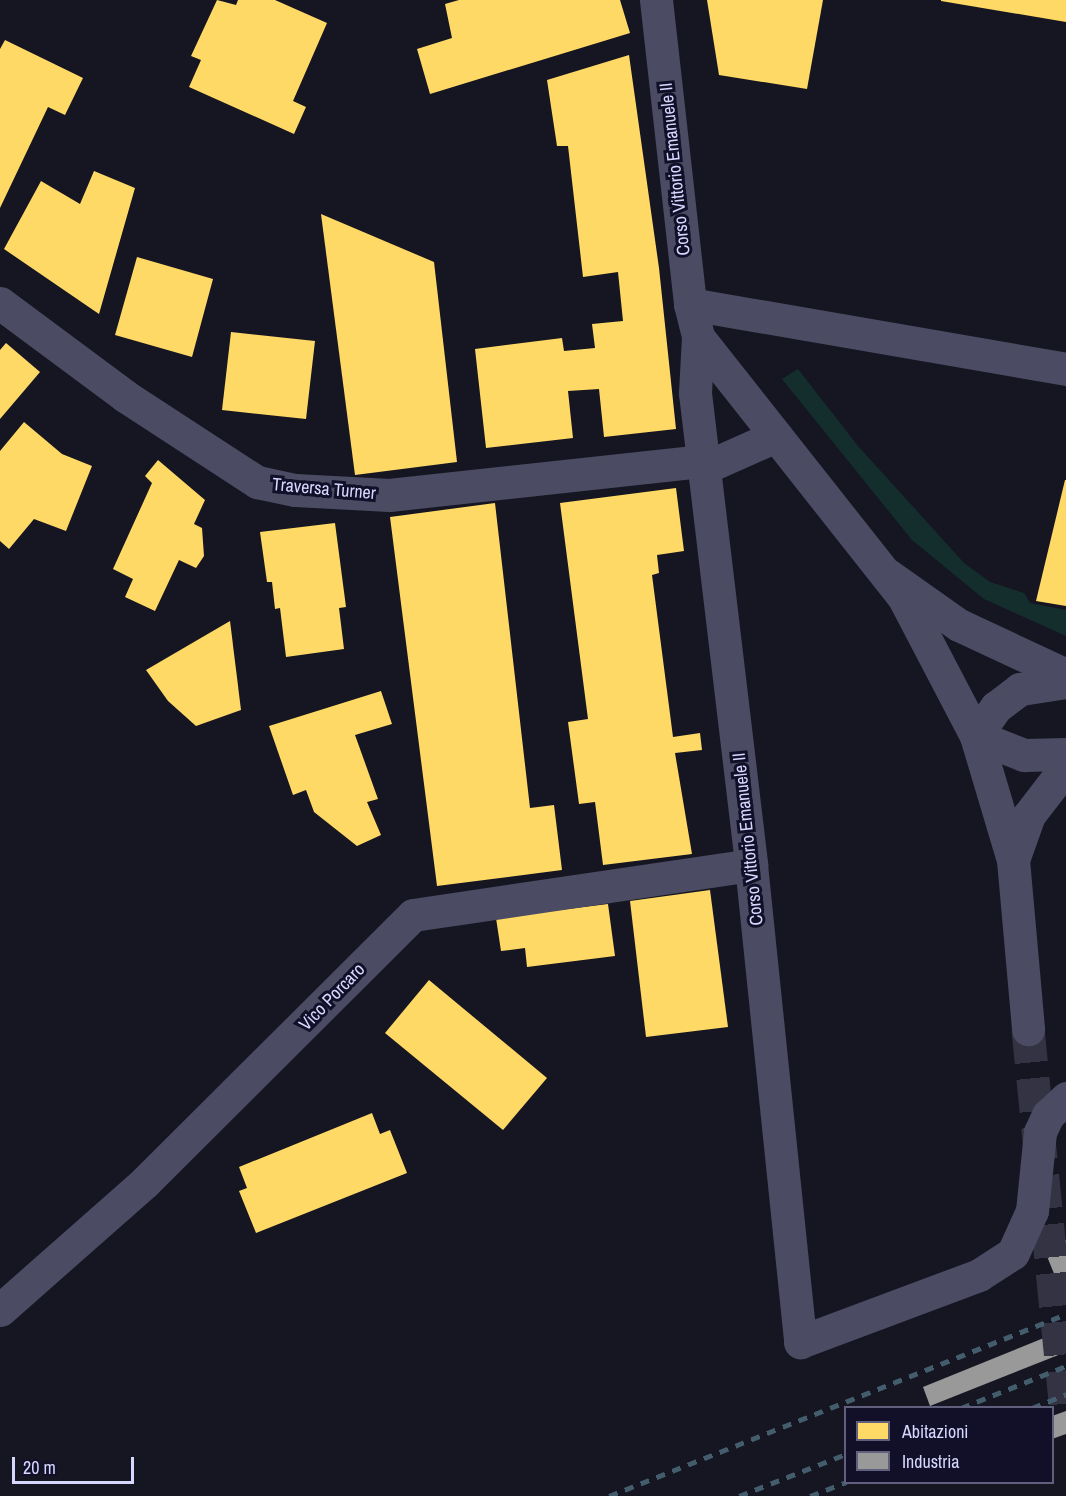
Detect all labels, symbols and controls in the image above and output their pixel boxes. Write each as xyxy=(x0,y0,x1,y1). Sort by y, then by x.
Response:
street label: Corso Vittorio Emanuele II xyxy=(655,82,695,256)
street label: Traversa Turner xyxy=(271,474,377,504)
street label: Corso Vittorio Emanuele II xyxy=(728,752,768,926)
street label: Vico Porcaro xyxy=(295,959,369,1035)
legend xyxy=(844,1406,1054,1484)
text: Abitazioni xyxy=(902,1419,968,1444)
scale bar xyxy=(15,1445,136,1483)
text: Industria xyxy=(902,1449,959,1474)
text: 20 m xyxy=(23,1455,56,1480)

